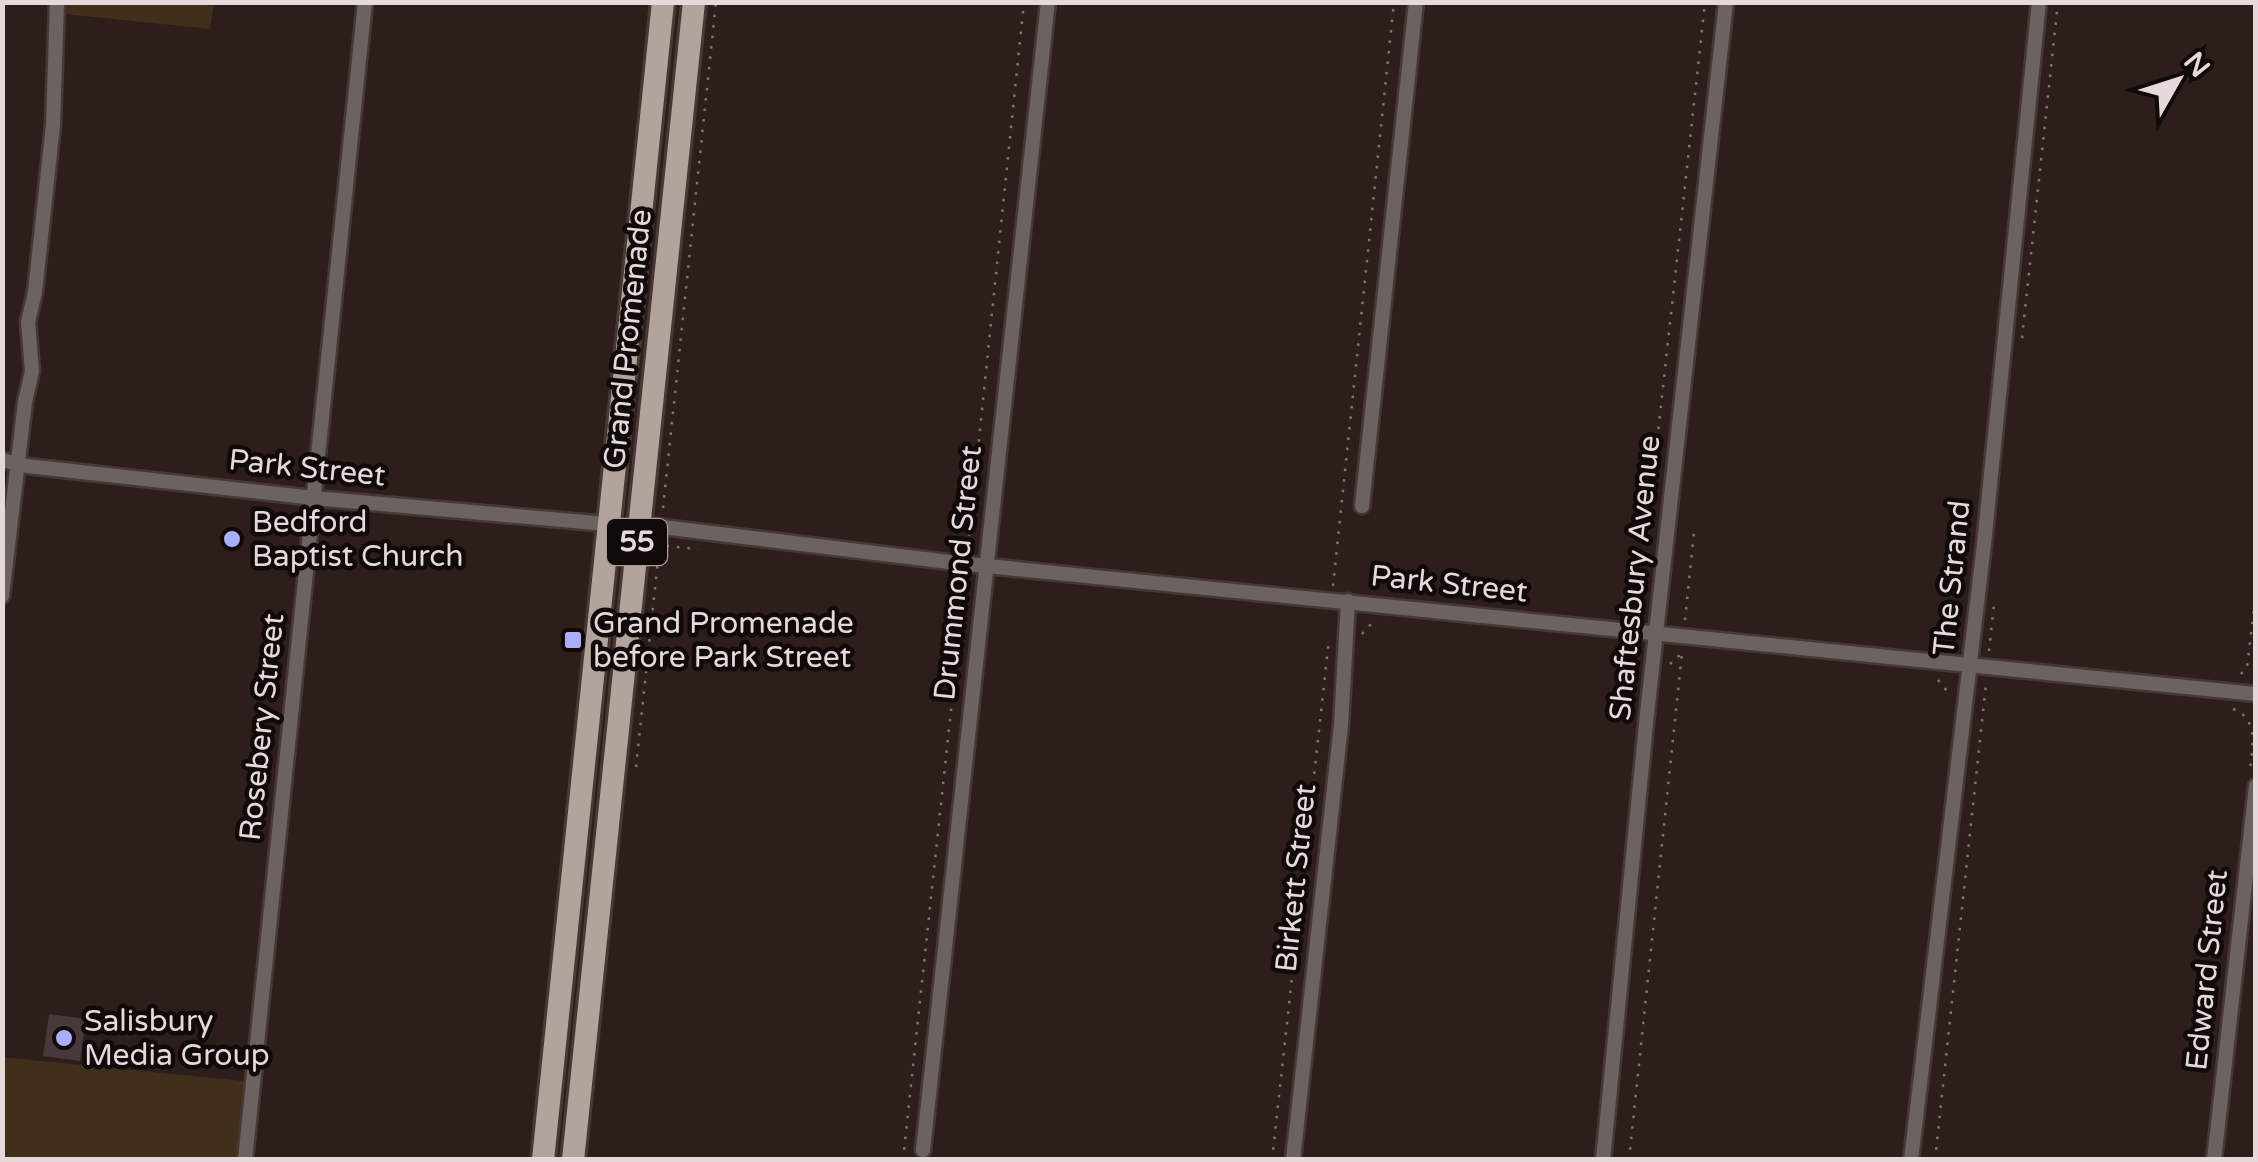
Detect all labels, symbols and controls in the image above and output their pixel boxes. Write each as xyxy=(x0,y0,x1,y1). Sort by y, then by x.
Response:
north arrow xyxy=(2128,30,2228,130)
text: N xyxy=(2176,45,2217,84)
street label: Grand Promenade xyxy=(596,207,660,471)
street label: Shaftesbury Avenue xyxy=(1602,433,1668,723)
street label: Park Street xyxy=(227,441,387,495)
street label: Drummond Street xyxy=(926,444,990,702)
street label: The Strand xyxy=(1925,499,1979,657)
place label: Bedford Baptist Church xyxy=(252,504,464,575)
road number: 55 xyxy=(607,519,667,565)
marker: Bedford Baptist Church xyxy=(221,528,243,550)
street label: Park Street xyxy=(1369,557,1529,611)
place label: Grand Promenade before Park Street xyxy=(593,605,854,676)
street label: Rosebery Street xyxy=(232,612,292,842)
marker: Grand Promenade before Park Street xyxy=(562,629,584,651)
street label: Birkett Street xyxy=(1268,782,1324,974)
street label: Edward Street xyxy=(2178,868,2236,1072)
place label: Salisbury Media Group xyxy=(84,1003,270,1074)
marker: Salisbury Media Group xyxy=(53,1027,75,1049)

